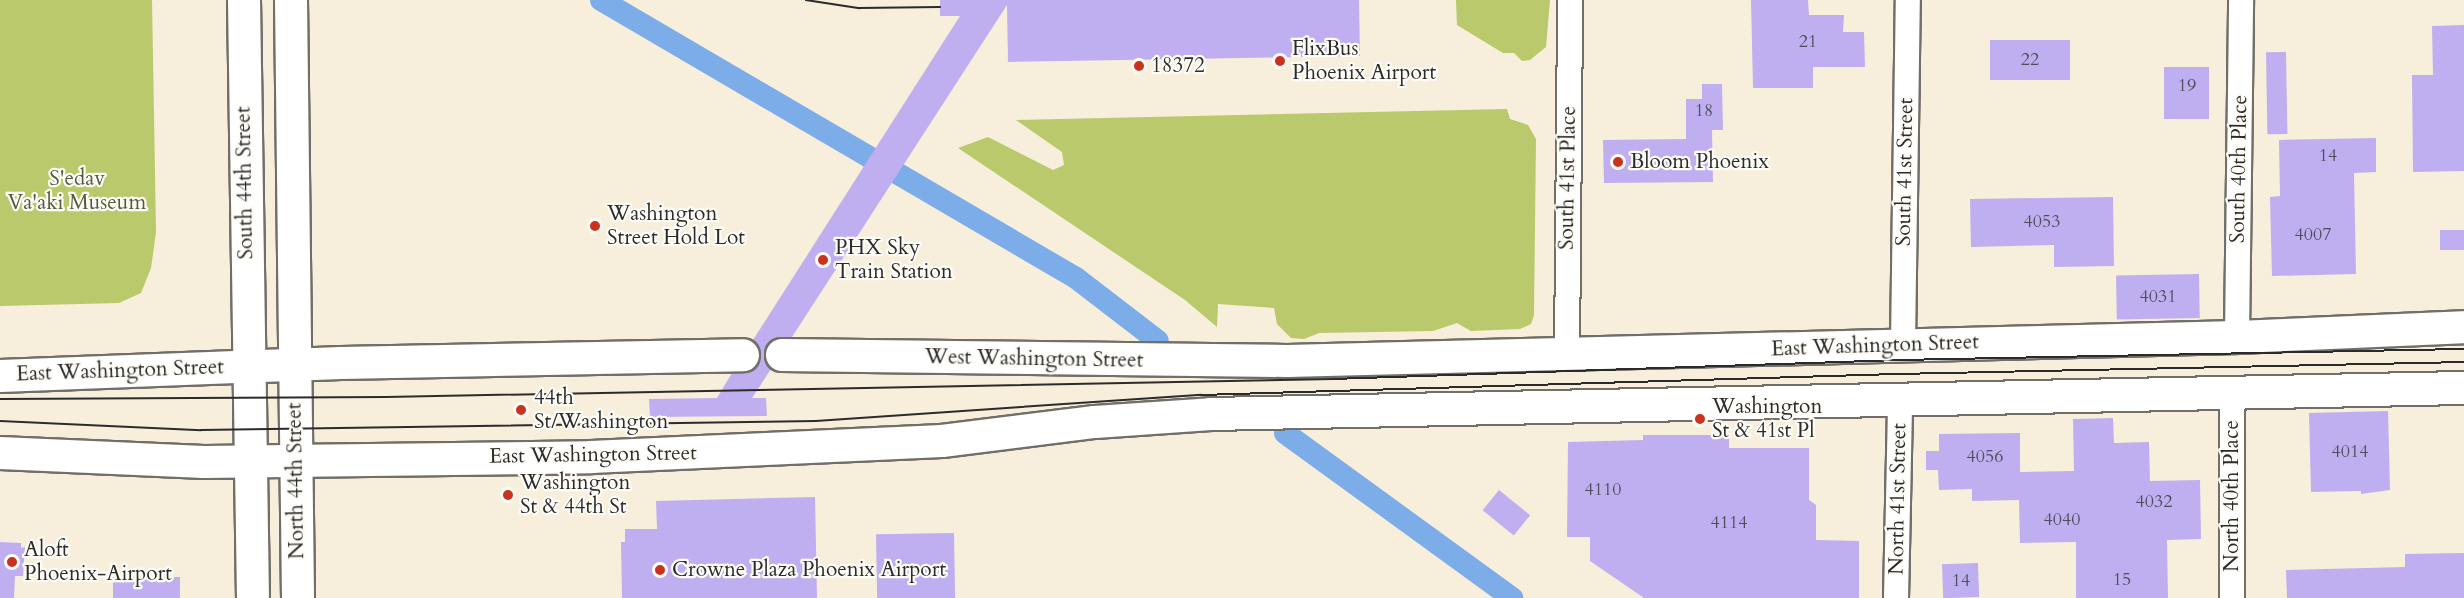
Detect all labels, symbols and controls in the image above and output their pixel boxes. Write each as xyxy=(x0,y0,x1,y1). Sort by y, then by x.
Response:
house number: 21 xyxy=(1799,31,1817,53)
place label: FlixBus Phoenix Airport xyxy=(1292,36,1436,86)
house number: 22 xyxy=(2021,49,2039,71)
place label: 18372 xyxy=(1151,53,1205,79)
marker: FlixBus Phoenix Airport xyxy=(1273,54,1287,68)
marker: 18372 xyxy=(1132,59,1146,73)
house number: 19 xyxy=(2178,75,2196,97)
street label: South 40th Place xyxy=(2225,95,2253,243)
street label: South 41st Street xyxy=(1891,98,1919,246)
house number: 18 xyxy=(1695,100,1713,122)
street label: South 44th Street xyxy=(231,106,259,260)
street label: South 41st Place xyxy=(1554,106,1582,250)
house number: 14 xyxy=(2319,145,2337,167)
place label: Bloom Phoenix xyxy=(1630,149,1769,175)
marker: Bloom Phoenix xyxy=(1611,155,1625,169)
park label: S'edav Va'aki Museum xyxy=(8,166,146,216)
place label: Washington Street Hold Lot xyxy=(607,201,745,251)
house number: 4053 xyxy=(2024,211,2060,233)
marker: Washington Street Hold Lot xyxy=(588,219,602,233)
house number: 4007 xyxy=(2295,224,2331,246)
place label: PHX Sky Train Station xyxy=(835,235,953,285)
marker: PHX Sky Train Station xyxy=(816,253,830,267)
house number: 4031 xyxy=(2140,286,2176,308)
street label: East Washington Street xyxy=(1771,330,1979,362)
street label: West Washington Street xyxy=(925,344,1143,374)
street label: East Washington Street xyxy=(16,355,224,387)
place label: 44th St/Washington xyxy=(534,385,668,435)
place label: Washington St & 41st Pl xyxy=(1712,394,1822,444)
marker: 44th St/Washington xyxy=(512,401,530,419)
street label: North 44th Street xyxy=(282,403,310,559)
marker: Washington St & 41st Pl xyxy=(1693,412,1707,426)
street label: North 40th Place xyxy=(2219,420,2245,572)
street label: North 41st Street xyxy=(1884,423,1912,575)
street label: East Washington Street xyxy=(489,441,697,469)
house number: 4014 xyxy=(2332,441,2368,463)
house number: 4056 xyxy=(1967,446,2003,468)
place label: Washington St & 44th St xyxy=(520,470,630,520)
house number: 4110 xyxy=(1585,479,1621,501)
marker: Washington St & 44th St xyxy=(501,488,515,502)
house number: 4032 xyxy=(2136,491,2172,513)
house number: 4040 xyxy=(2044,509,2080,531)
house number: 4114 xyxy=(1711,512,1747,534)
place label: Aloft Phoenix-Airport xyxy=(24,537,172,587)
marker: Aloft Phoenix-Airport xyxy=(5,555,19,569)
place label: Crowne Plaza Phoenix Airport xyxy=(672,557,946,583)
marker: Crowne Plaza Phoenix Airport xyxy=(653,563,667,577)
house number: 15 xyxy=(2113,569,2131,591)
house number: 14 xyxy=(1952,570,1970,592)

